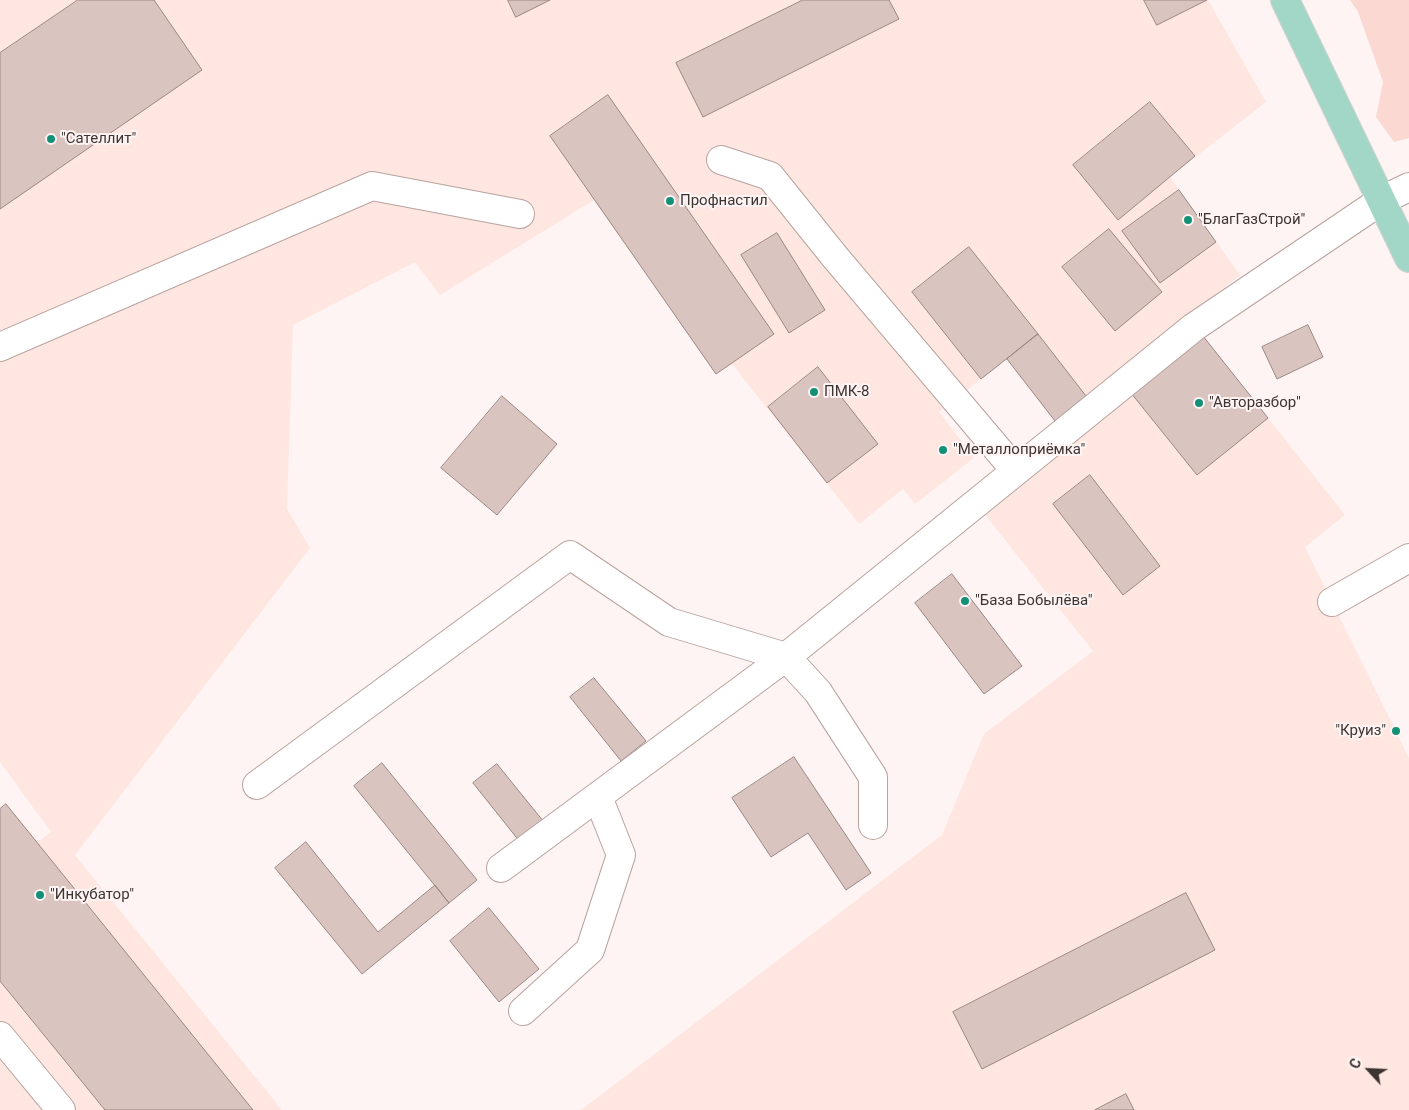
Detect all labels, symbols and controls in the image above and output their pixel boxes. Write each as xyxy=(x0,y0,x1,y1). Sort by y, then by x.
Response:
place label: "Сателлит" xyxy=(61,130,136,148)
marker: "Сателлит" xyxy=(45,133,57,145)
place label: Профнастил xyxy=(680,192,768,210)
marker: Профнастил xyxy=(664,195,676,207)
place label: "БлагГазСтрой" xyxy=(1198,211,1305,229)
marker: "БлагГазСтрой" xyxy=(1182,214,1194,226)
place label: ПМК-8 xyxy=(824,383,870,401)
marker: ПМК-8 xyxy=(808,386,820,398)
place label: "Авторазбор" xyxy=(1209,394,1301,412)
marker: "Авторазбор" xyxy=(1193,397,1205,409)
place label: "Металлоприёмка" xyxy=(953,441,1085,459)
marker: "Металлоприёмка" xyxy=(937,444,949,456)
place label: "База Бобылёва" xyxy=(975,592,1093,610)
marker: "База Бобылёва" xyxy=(959,595,971,607)
place label: "Круиз" xyxy=(1335,722,1386,740)
marker: "Круиз" xyxy=(1390,725,1402,737)
place label: "Инкубатор" xyxy=(50,886,134,904)
marker: "Инкубатор" xyxy=(34,889,46,901)
north arrow xyxy=(1344,1045,1394,1095)
text: С xyxy=(1346,1056,1365,1071)

